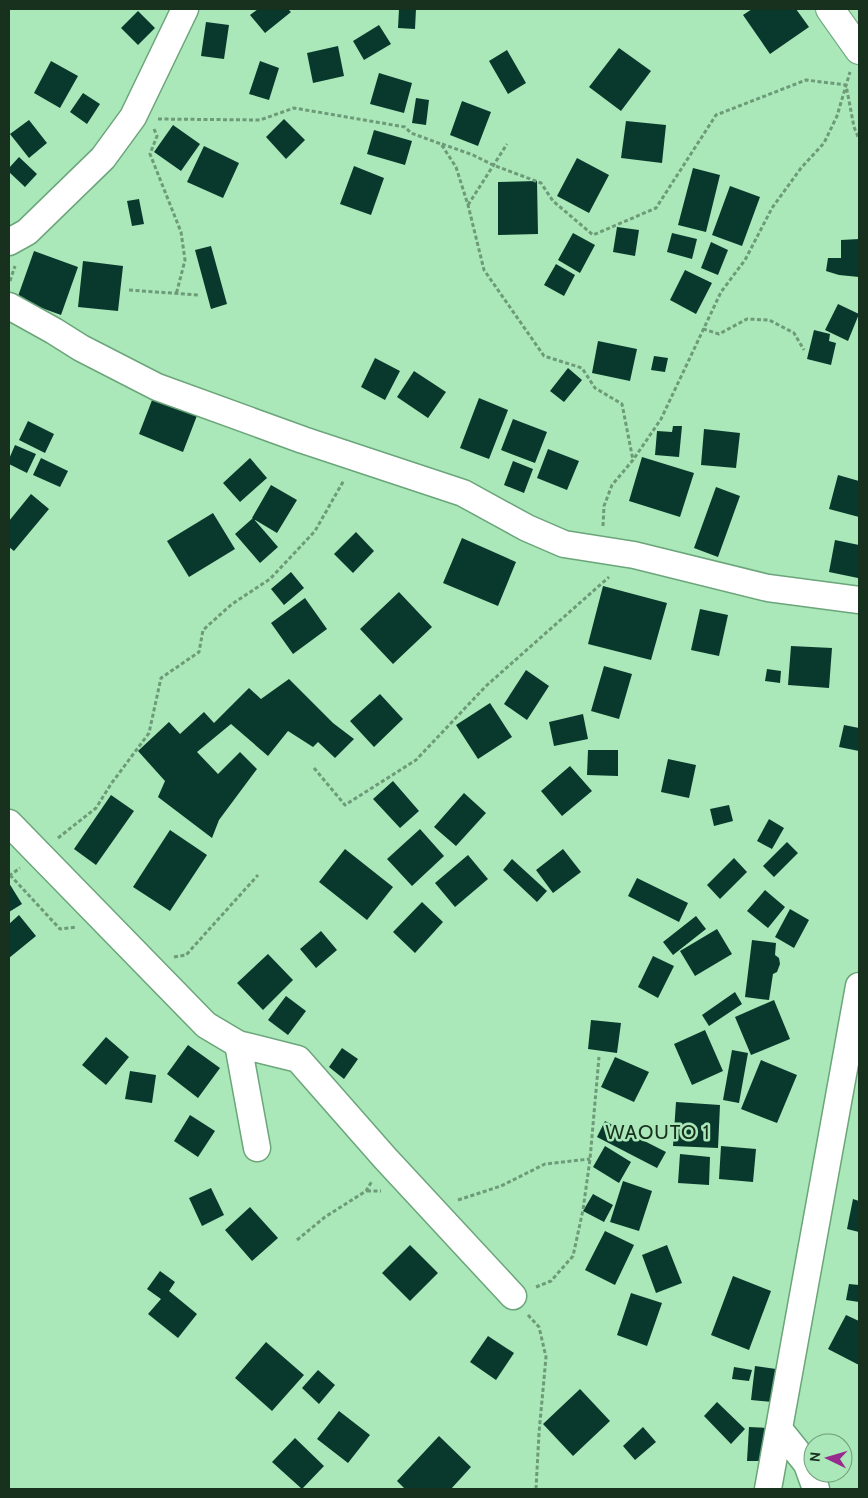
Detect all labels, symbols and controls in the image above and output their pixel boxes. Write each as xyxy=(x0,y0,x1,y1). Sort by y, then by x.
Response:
district label: WAOUTO 1 xyxy=(606,1120,710,1144)
north arrow xyxy=(803,1433,853,1483)
text: N xyxy=(806,1451,824,1463)

